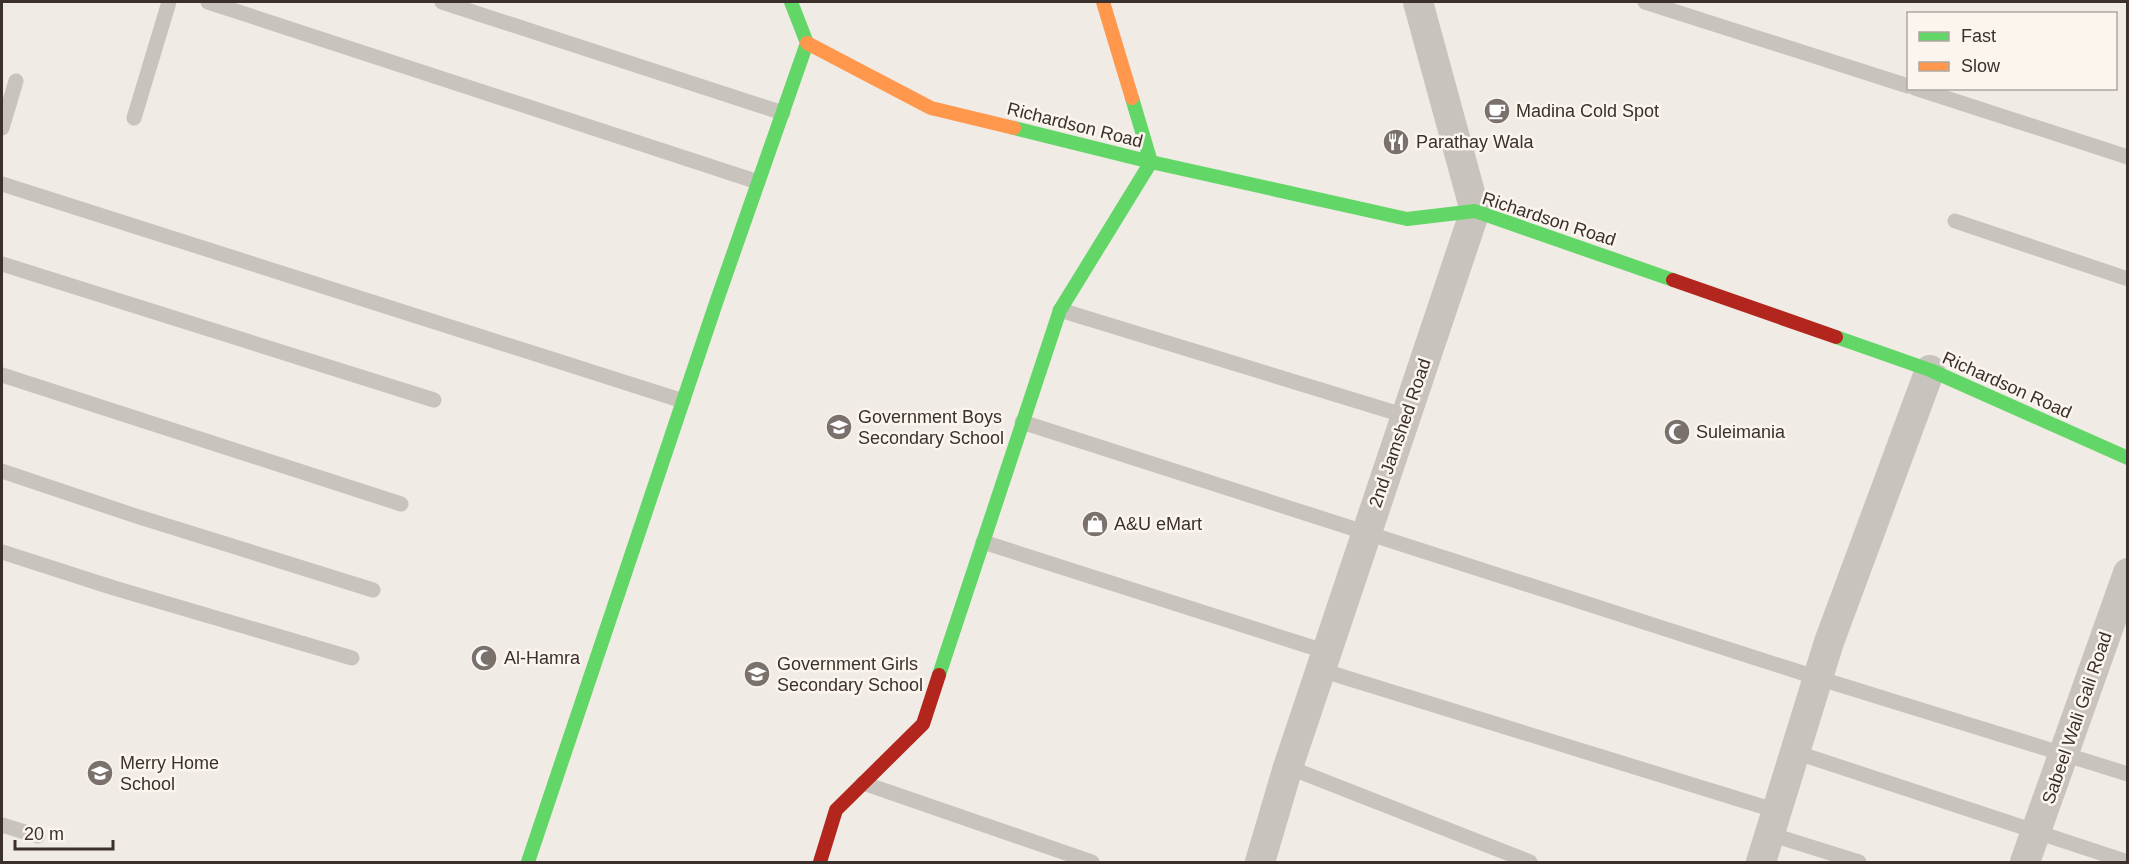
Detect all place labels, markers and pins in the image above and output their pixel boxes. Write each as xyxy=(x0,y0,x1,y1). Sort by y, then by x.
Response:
cafe icon: Madina Cold Spot xyxy=(1482,96,1512,126)
place label: Madina Cold Spot xyxy=(1516,101,1659,121)
restaurant icon: Parathay Wala xyxy=(1381,127,1411,157)
place label: Parathay Wala xyxy=(1416,132,1534,152)
place label: Government Boys Secondary School xyxy=(858,407,1004,448)
school or university icon: Government Boys Secondary School xyxy=(824,412,854,442)
mosque icon: Suleimania xyxy=(1662,417,1692,447)
place label: Suleimania xyxy=(1696,422,1786,442)
shop icon: A&U eMart xyxy=(1080,509,1110,539)
place label: A&U eMart xyxy=(1114,514,1202,534)
mosque icon: Al-Hamra xyxy=(469,643,499,673)
place label: Al-Hamra xyxy=(504,648,581,668)
place label: Government Girls Secondary School xyxy=(777,654,923,695)
school or university icon: Government Girls Secondary School xyxy=(742,659,772,689)
place label: Merry Home School xyxy=(120,753,219,794)
school or university icon: Merry Home School xyxy=(85,758,115,788)

